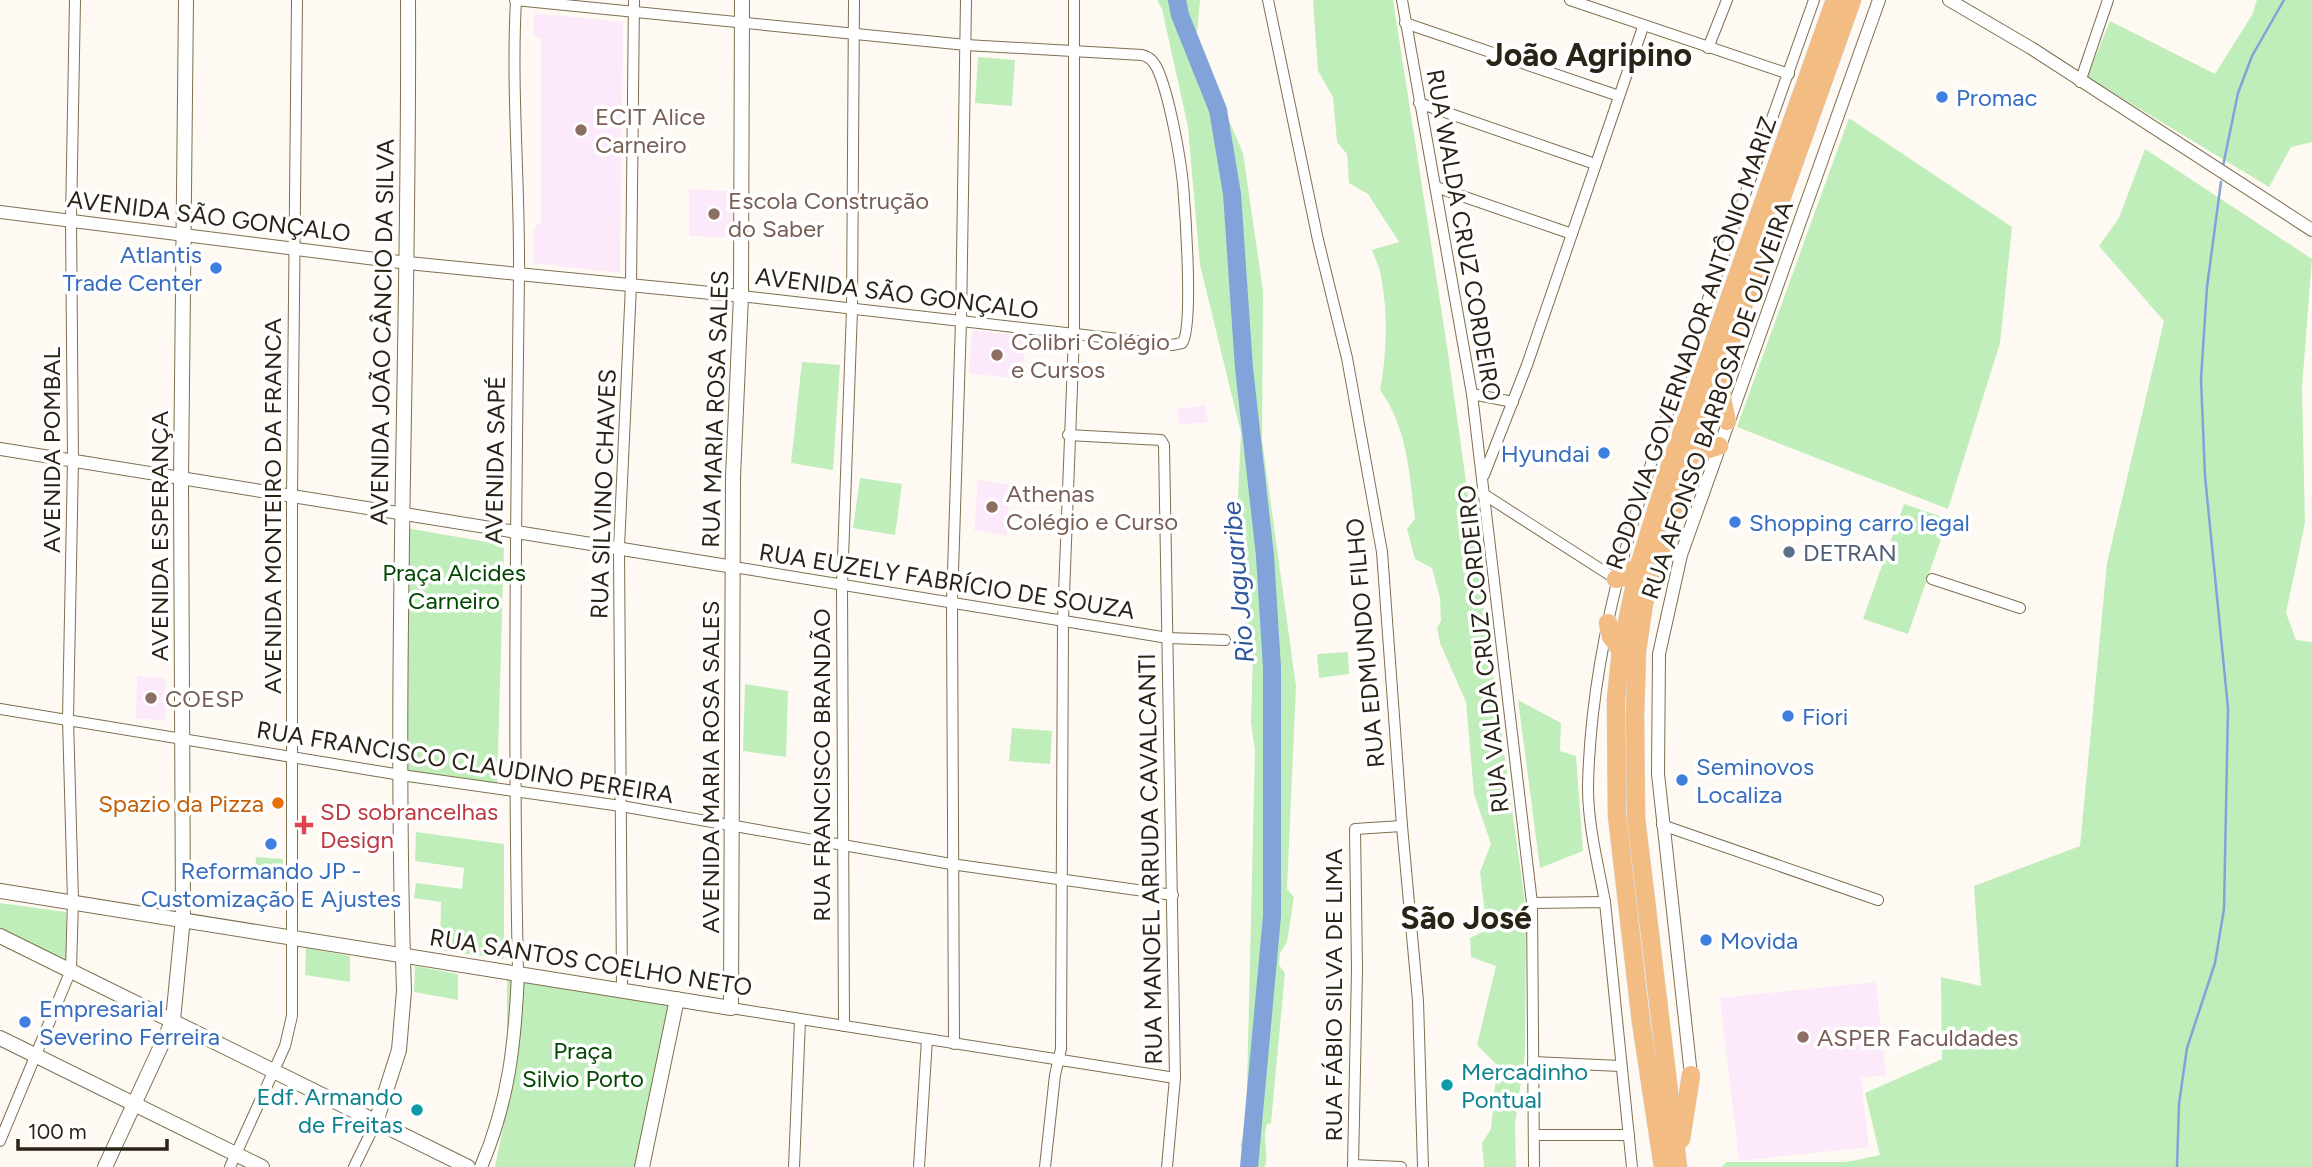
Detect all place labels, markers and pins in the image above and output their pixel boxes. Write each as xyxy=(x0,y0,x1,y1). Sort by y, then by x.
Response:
place label: Promac xyxy=(1956,83,2037,112)
marker: Promac xyxy=(1934,89,1950,105)
place label: ECIT Alice Carneiro xyxy=(595,102,705,159)
marker: ECIT Alice Carneiro xyxy=(573,122,589,138)
place label: Escola Construção do Saber xyxy=(728,186,929,243)
marker: Escola Construção do Saber xyxy=(706,206,722,222)
place label: Atlantis Trade Center xyxy=(62,240,202,297)
marker: Atlantis Trade Center xyxy=(208,260,224,276)
place label: Colibri Colégio e Cursos xyxy=(1011,327,1170,384)
marker: Colibri Colégio e Cursos xyxy=(989,347,1005,363)
place label: Hyundai xyxy=(1501,439,1590,468)
marker: Hyundai xyxy=(1596,445,1612,461)
place label: Athenas Colégio e Curso xyxy=(1006,479,1178,536)
marker: Athenas Colégio e Curso xyxy=(984,499,1000,515)
place label: Shopping carro legal xyxy=(1749,508,1970,537)
marker: Shopping carro legal xyxy=(1727,514,1743,530)
place label: DETRAN xyxy=(1803,538,1897,567)
marker: DETRAN xyxy=(1781,544,1797,560)
place label: COESP xyxy=(165,684,244,713)
marker: COESP xyxy=(143,690,159,706)
place label: Fiori xyxy=(1802,702,1848,731)
marker: Fiori xyxy=(1780,708,1796,724)
place label: Seminovos Localiza xyxy=(1696,752,1814,809)
marker: Seminovos Localiza xyxy=(1674,772,1690,788)
place label: Spazio da Pizza xyxy=(98,789,264,818)
marker: Spazio da Pizza xyxy=(270,795,286,811)
place label: SD sobrancelhas Design xyxy=(320,797,498,854)
marker: SD sobrancelhas Design xyxy=(294,815,314,835)
marker: Reformando JP - Customização E Ajustes xyxy=(263,836,279,852)
place label: Reformando JP - Customização E Ajustes xyxy=(141,856,401,913)
place label: Movida xyxy=(1720,926,1798,955)
marker: Movida xyxy=(1698,932,1714,948)
place label: Empresarial Severino Ferreira xyxy=(39,994,220,1051)
marker: Empresarial Severino Ferreira xyxy=(17,1014,33,1030)
place label: ASPER Faculdades xyxy=(1817,1023,2018,1052)
marker: ASPER Faculdades xyxy=(1795,1029,1811,1045)
place label: Mercadinho Pontual xyxy=(1461,1057,1588,1114)
marker: Mercadinho Pontual xyxy=(1439,1077,1455,1093)
place label: Edf. Armando de Freitas xyxy=(257,1082,403,1139)
marker: Edf. Armando de Freitas xyxy=(409,1102,425,1118)

